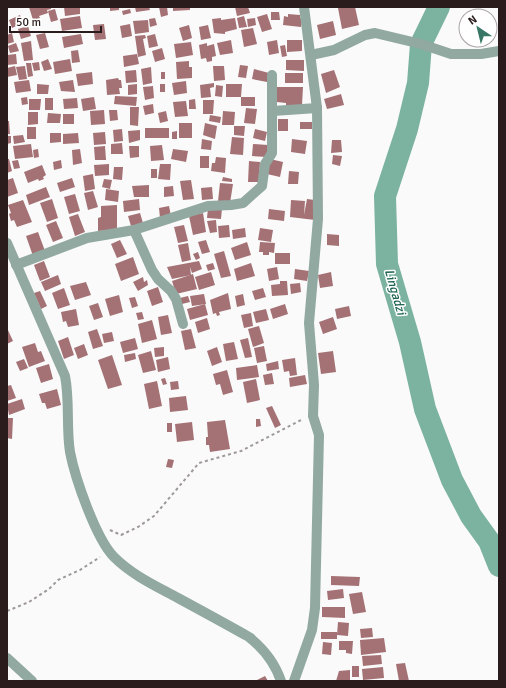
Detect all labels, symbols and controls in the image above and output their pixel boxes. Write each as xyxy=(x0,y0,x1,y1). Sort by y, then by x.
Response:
scale bar xyxy=(10,8,101,34)
north arrow xyxy=(458,8,498,48)
text: N xyxy=(466,13,479,28)
text: 50 m xyxy=(16,15,41,30)
water label: Lingadzi xyxy=(381,267,410,318)

